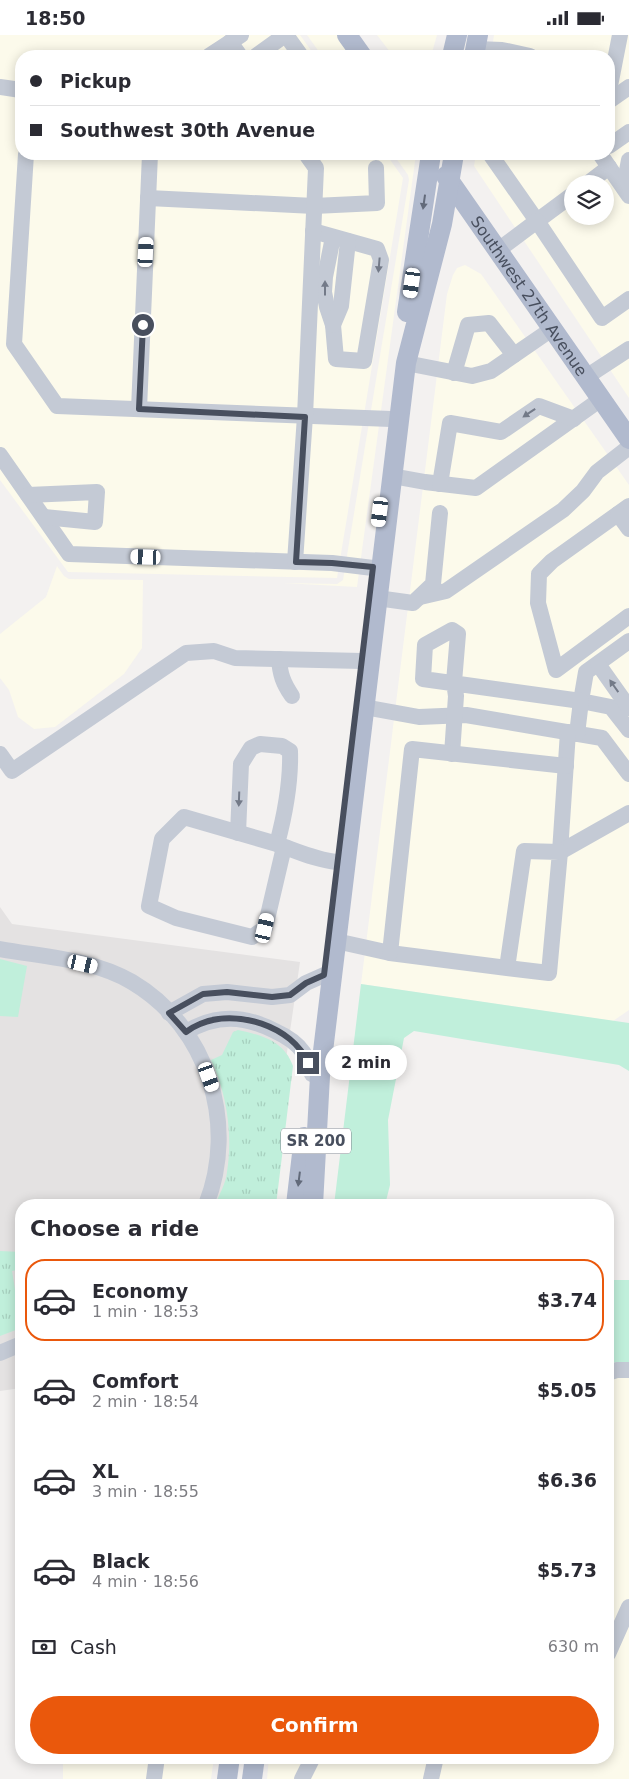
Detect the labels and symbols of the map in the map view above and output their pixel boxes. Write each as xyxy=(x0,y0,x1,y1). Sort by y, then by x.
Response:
one-way arrow xyxy=(420,195,428,211)
street label: Southwest 27th Avenue xyxy=(467,212,592,379)
car xyxy=(137,237,154,267)
one-way arrow xyxy=(375,258,383,274)
car xyxy=(402,267,421,299)
one-way arrow xyxy=(321,280,329,296)
route start xyxy=(132,314,154,336)
one-way arrow xyxy=(523,408,536,418)
car xyxy=(370,496,389,528)
car xyxy=(130,549,161,565)
one-way arrow xyxy=(609,679,619,693)
one-way arrow xyxy=(235,791,243,807)
car xyxy=(254,912,275,944)
car xyxy=(66,953,99,975)
callout: 2 min xyxy=(326,1045,408,1081)
route end xyxy=(297,1052,319,1074)
car xyxy=(196,1060,221,1094)
road number: SR 200 xyxy=(281,1129,351,1153)
one-way arrow xyxy=(295,1172,303,1188)

